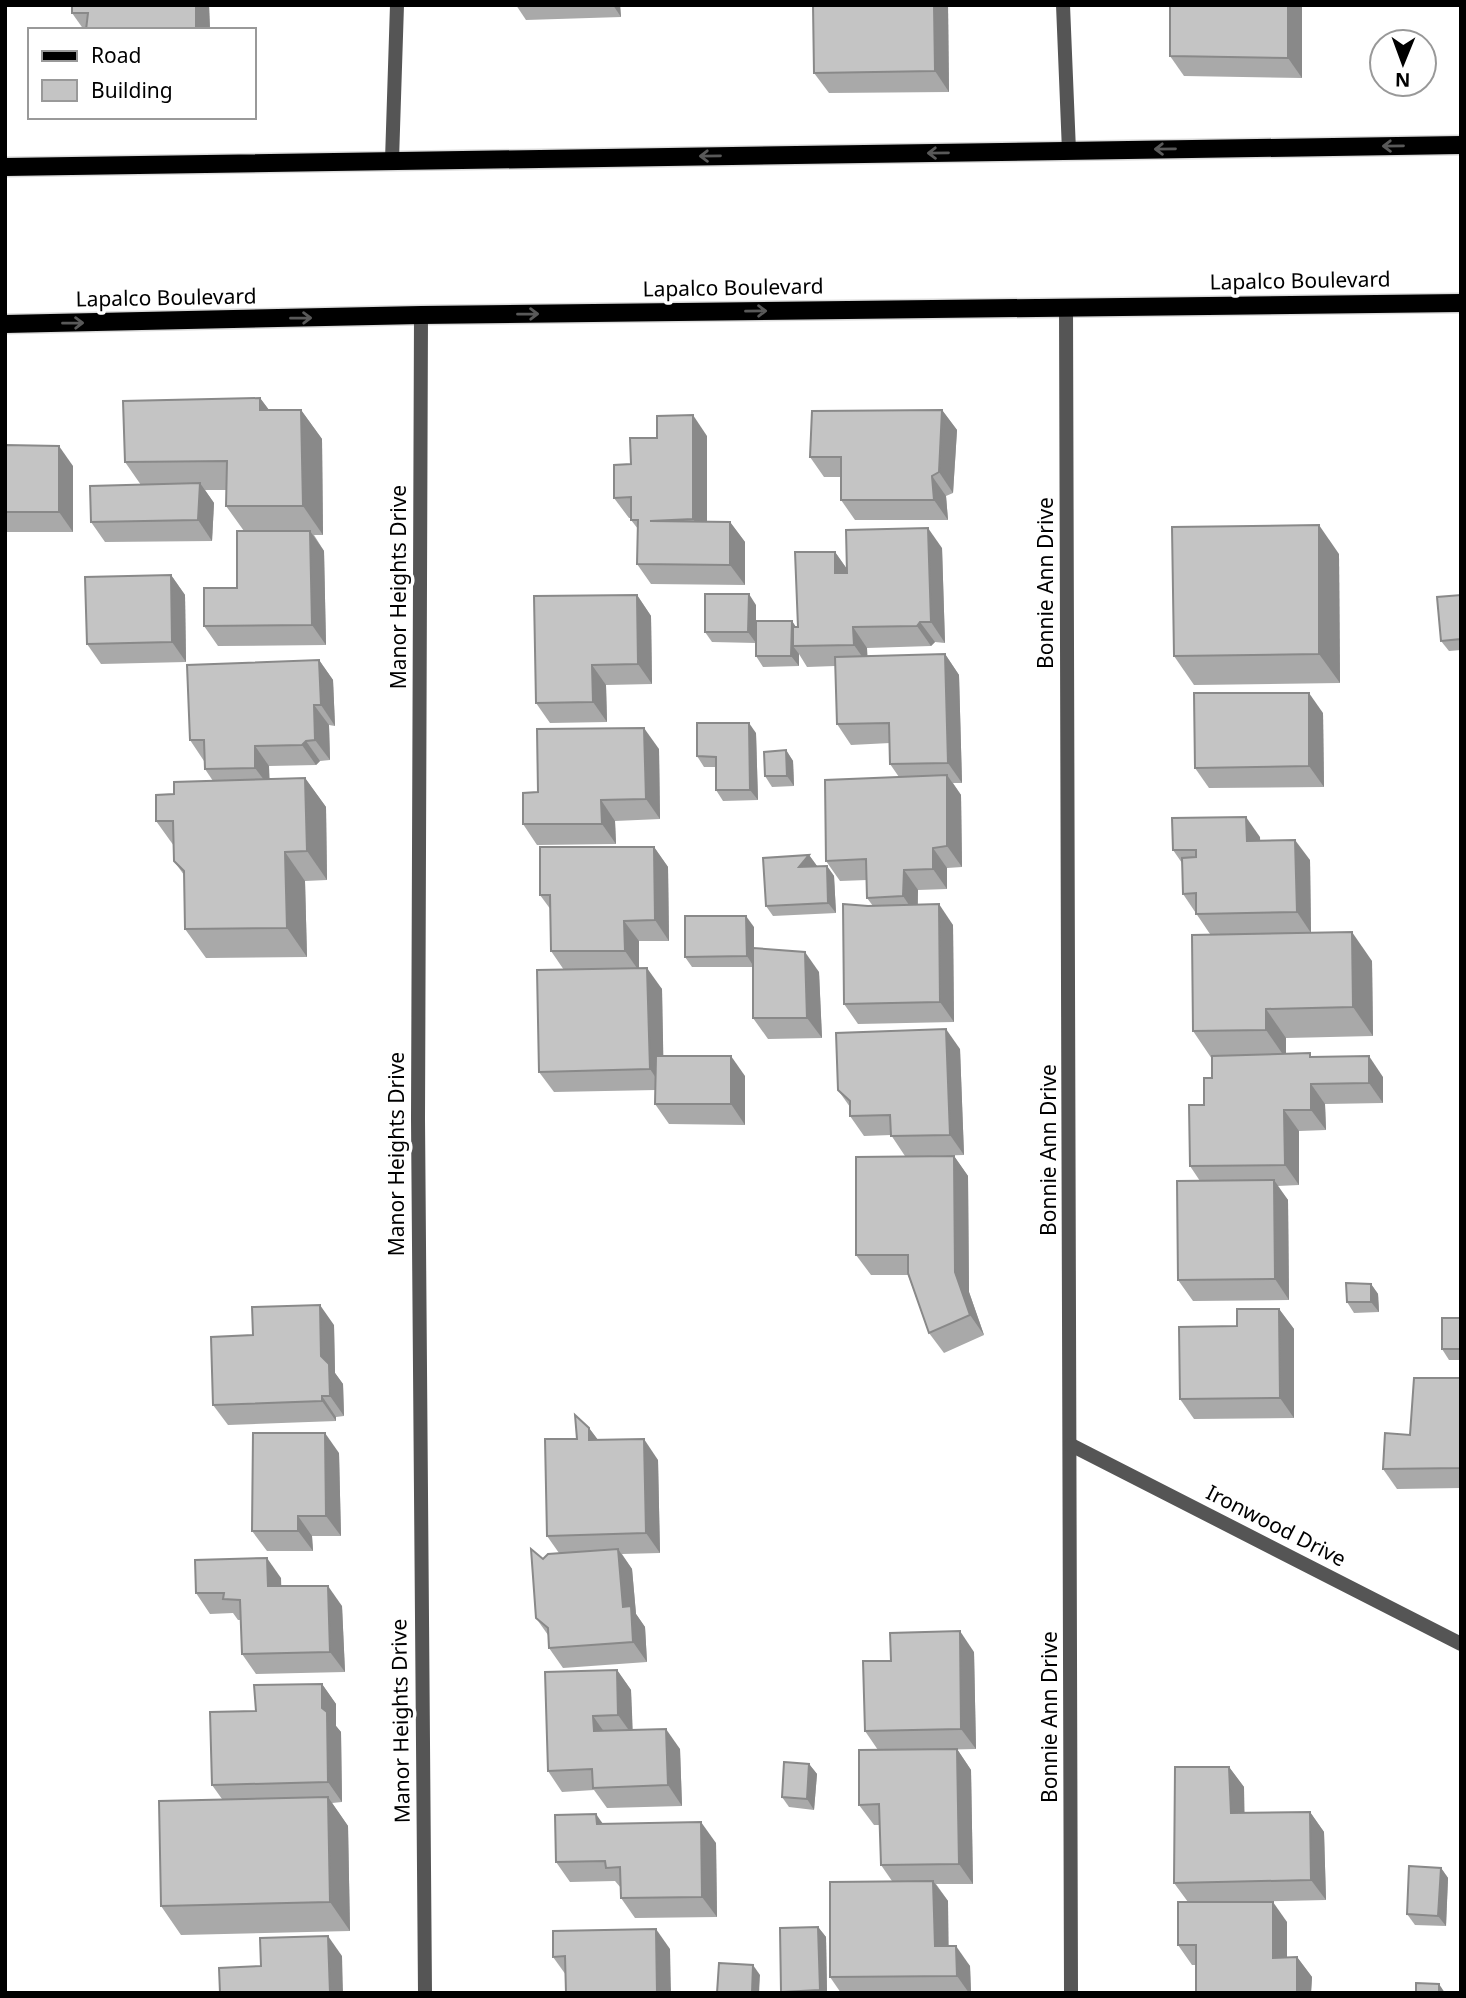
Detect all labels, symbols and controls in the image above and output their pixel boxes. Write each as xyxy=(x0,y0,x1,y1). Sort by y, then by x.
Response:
legend xyxy=(28,28,256,119)
north arrow xyxy=(1368,28,1438,98)
text: Road xyxy=(91,41,141,69)
text: N xyxy=(1395,67,1411,93)
text: Building xyxy=(91,76,173,104)
one-way arrow xyxy=(1381,139,1404,153)
one-way arrow xyxy=(1154,143,1177,156)
one-way arrow xyxy=(926,146,949,160)
one-way arrow xyxy=(699,149,722,163)
street label: Lapalco Boulevard xyxy=(1209,264,1391,296)
street label: Lapalco Boulevard xyxy=(642,271,824,303)
street label: Lapalco Boulevard xyxy=(75,281,257,313)
one-way arrow xyxy=(744,304,767,317)
one-way arrow xyxy=(517,307,540,321)
one-way arrow xyxy=(289,311,312,325)
one-way arrow xyxy=(62,316,85,330)
street label: Manor Heights Drive xyxy=(384,485,412,689)
street label: Bonnie Ann Drive xyxy=(1031,497,1059,669)
street label: Manor Heights Drive xyxy=(382,1052,410,1256)
street label: Bonnie Ann Drive xyxy=(1034,1064,1062,1236)
street label: Ironwood Drive xyxy=(1202,1478,1351,1572)
street label: Manor Heights Drive xyxy=(384,1619,416,1823)
street label: Bonnie Ann Drive xyxy=(1035,1631,1063,1803)

